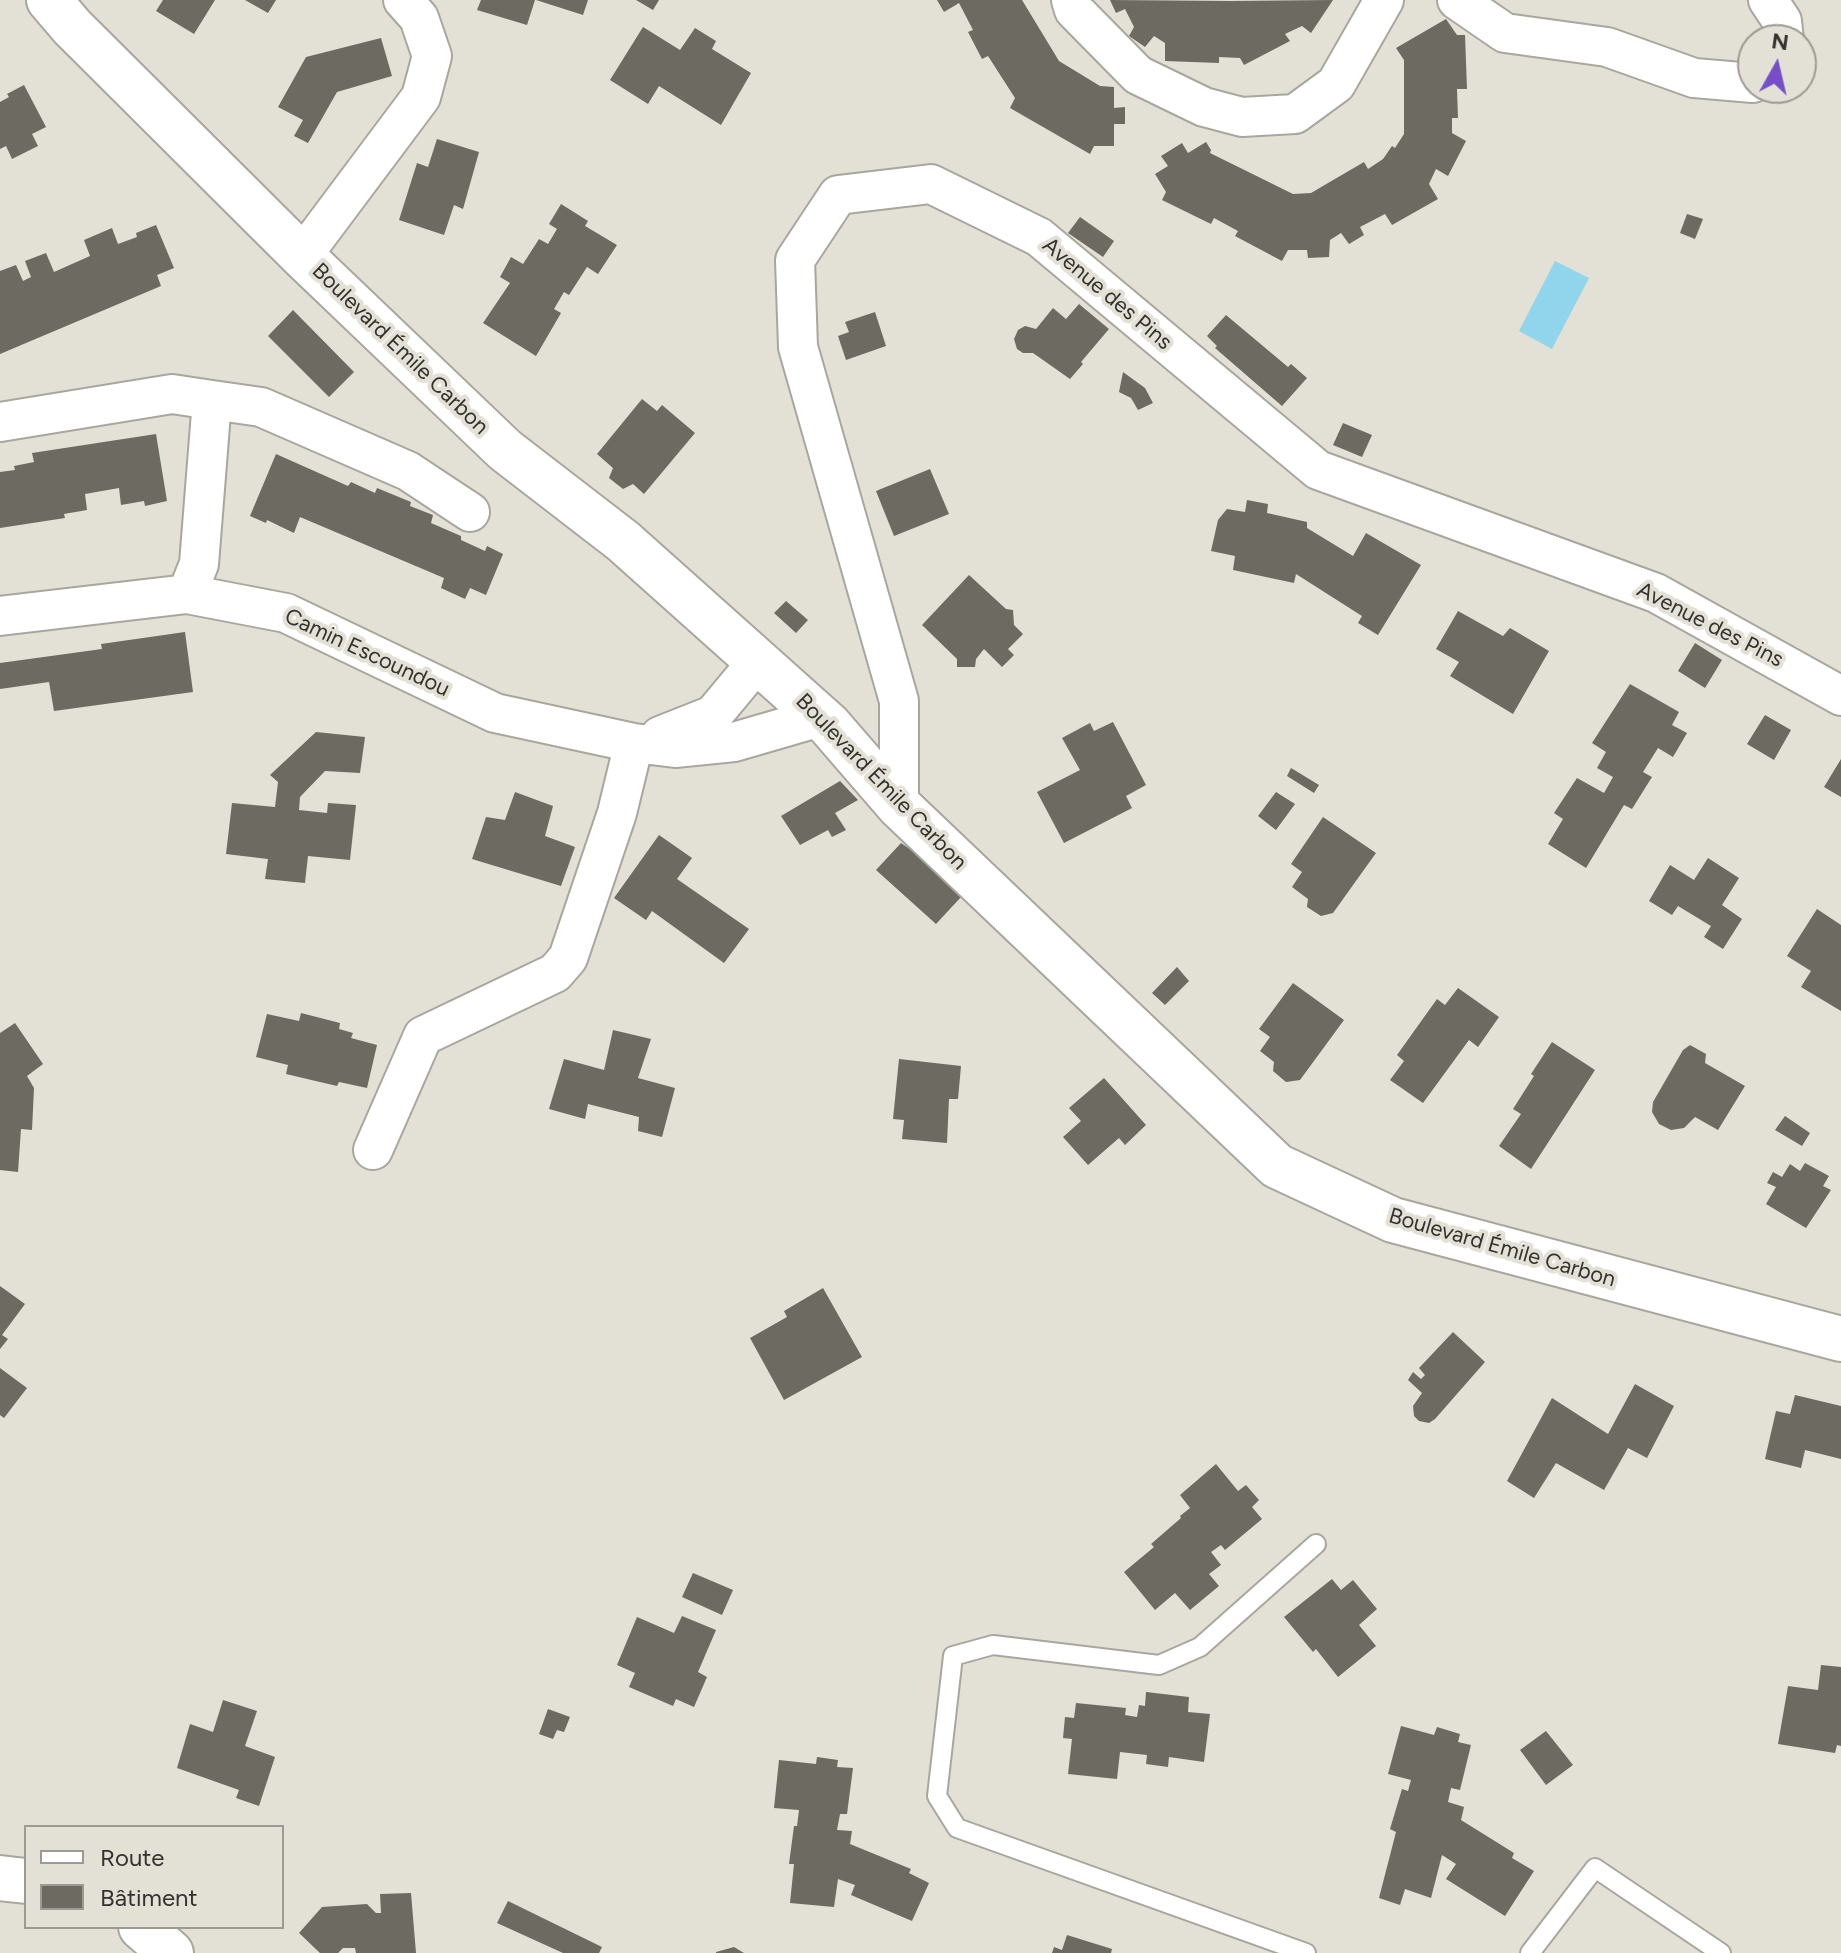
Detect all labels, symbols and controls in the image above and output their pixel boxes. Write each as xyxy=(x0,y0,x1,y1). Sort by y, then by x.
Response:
north arrow xyxy=(1737,24,1817,104)
text: N xyxy=(1770,27,1790,56)
street label: Avenue des Pins xyxy=(1037,232,1177,356)
street label: Boulevard Émile Carbon xyxy=(306,258,494,440)
street label: Avenue des Pins xyxy=(1632,577,1788,673)
street label: Camin Escoundou xyxy=(280,603,454,703)
street label: Boulevard Émile Carbon xyxy=(790,688,972,876)
street label: Boulevard Émile Carbon xyxy=(1386,1203,1618,1293)
legend xyxy=(24,1825,284,1929)
text: Route xyxy=(100,1843,164,1872)
text: Bâtiment xyxy=(100,1883,198,1912)

